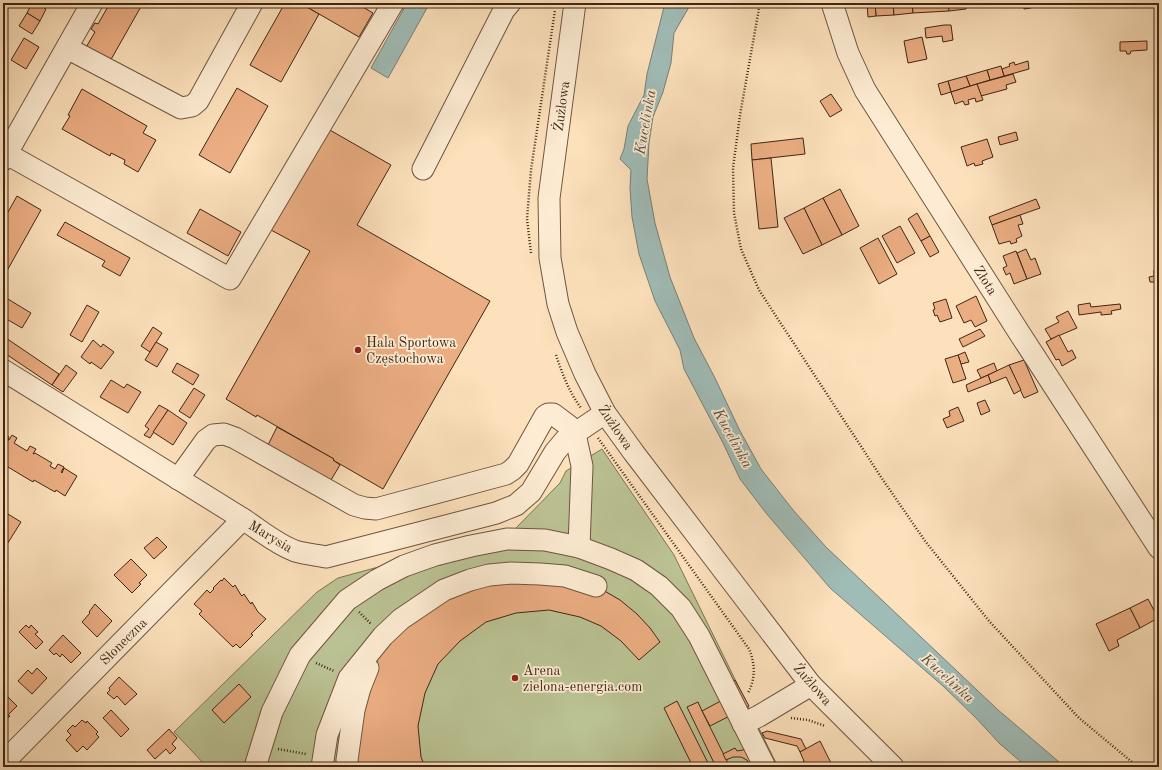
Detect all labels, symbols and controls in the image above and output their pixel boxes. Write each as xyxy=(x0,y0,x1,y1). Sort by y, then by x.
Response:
street label: Żużlowa xyxy=(549,80,572,132)
water label: Kucelinka xyxy=(633,89,660,157)
street label: Złota xyxy=(971,263,1000,298)
place label: Hala Sportowa Częstochowa xyxy=(366,336,456,366)
marker: Hala Sportowa Częstochowa xyxy=(353,345,363,355)
street label: Żużlowa xyxy=(595,401,638,453)
water label: Kucelinka xyxy=(709,405,754,471)
street label: Marysia xyxy=(246,518,295,555)
street label: Słoneczna xyxy=(97,615,150,668)
water label: Kucelinka xyxy=(917,651,976,707)
street label: Żużlowa xyxy=(790,659,836,708)
place label: Arena zielona-energia.com xyxy=(523,664,642,694)
marker: Arena zielona-energia.com xyxy=(510,673,520,683)

